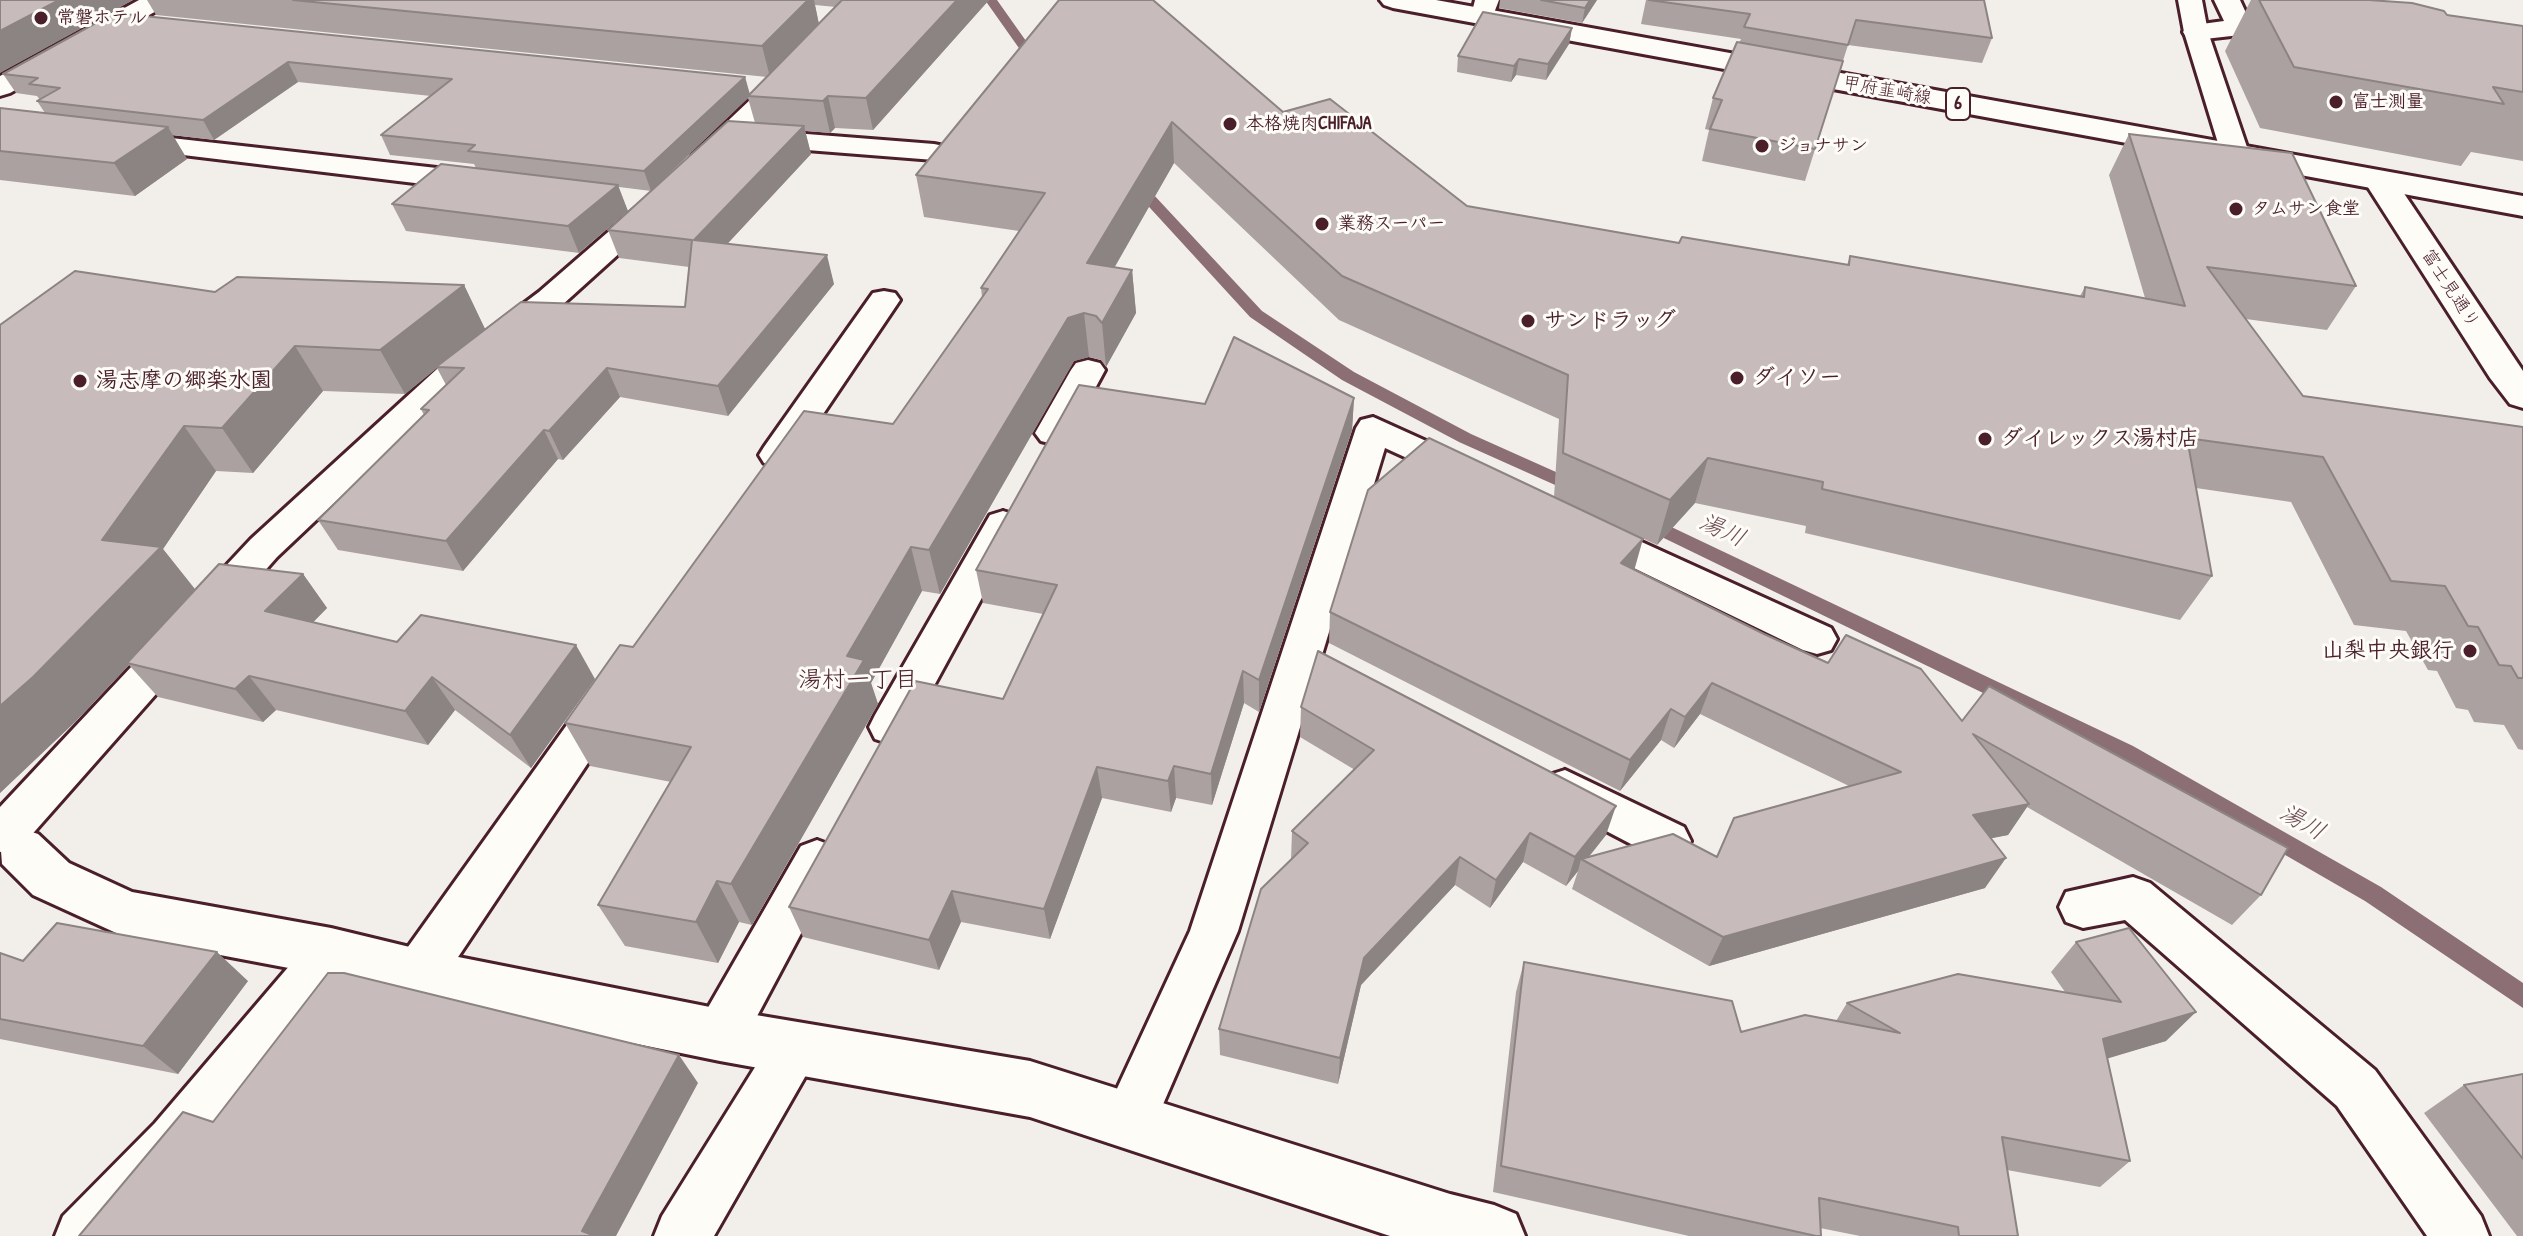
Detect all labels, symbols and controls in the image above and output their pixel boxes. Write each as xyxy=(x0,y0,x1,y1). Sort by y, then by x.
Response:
place label: 常磐ホテル xyxy=(57,7,147,29)
marker: 常磐ホテル xyxy=(32,9,50,27)
street label: 甲府韮崎線 xyxy=(1841,73,1933,109)
road number: 6 xyxy=(1946,88,1970,120)
place label: 富士測量 xyxy=(2352,91,2424,113)
marker: 富士測量 xyxy=(2327,93,2345,111)
place label: 本格焼肉CHIFAJA xyxy=(1246,113,1371,135)
marker: 本格焼肉CHIFAJA xyxy=(1221,115,1239,133)
place label: ジョナサン xyxy=(1778,135,1868,157)
marker: ジョナサン xyxy=(1753,137,1771,155)
place label: タムサン食堂 xyxy=(2252,198,2360,220)
marker: タムサン食堂 xyxy=(2227,200,2245,218)
place label: 業務スーパー xyxy=(1338,213,1445,235)
marker: 業務スーパー xyxy=(1313,215,1331,233)
street label: 富士見通り xyxy=(2416,245,2484,333)
place label: サンドラッグ xyxy=(1544,308,1676,334)
marker: サンドラッグ xyxy=(1519,312,1537,330)
place label: ダイソー xyxy=(1753,365,1841,391)
place label: 湯志摩の郷楽水園 xyxy=(96,368,272,394)
marker: ダイソー xyxy=(1728,369,1746,387)
marker: 湯志摩の郷楽水園 xyxy=(71,372,89,390)
place label: ダイレックス湯村店 xyxy=(2001,426,2199,452)
marker: ダイレックス湯村店 xyxy=(1976,430,1994,448)
water label: 湯川 xyxy=(1694,508,1750,554)
place label: 山梨中央銀行 xyxy=(2322,638,2454,664)
marker: 山梨中央銀行 xyxy=(2461,642,2479,660)
district label: 湯村一丁目 xyxy=(798,667,918,695)
water label: 湯川 xyxy=(2274,799,2330,847)

